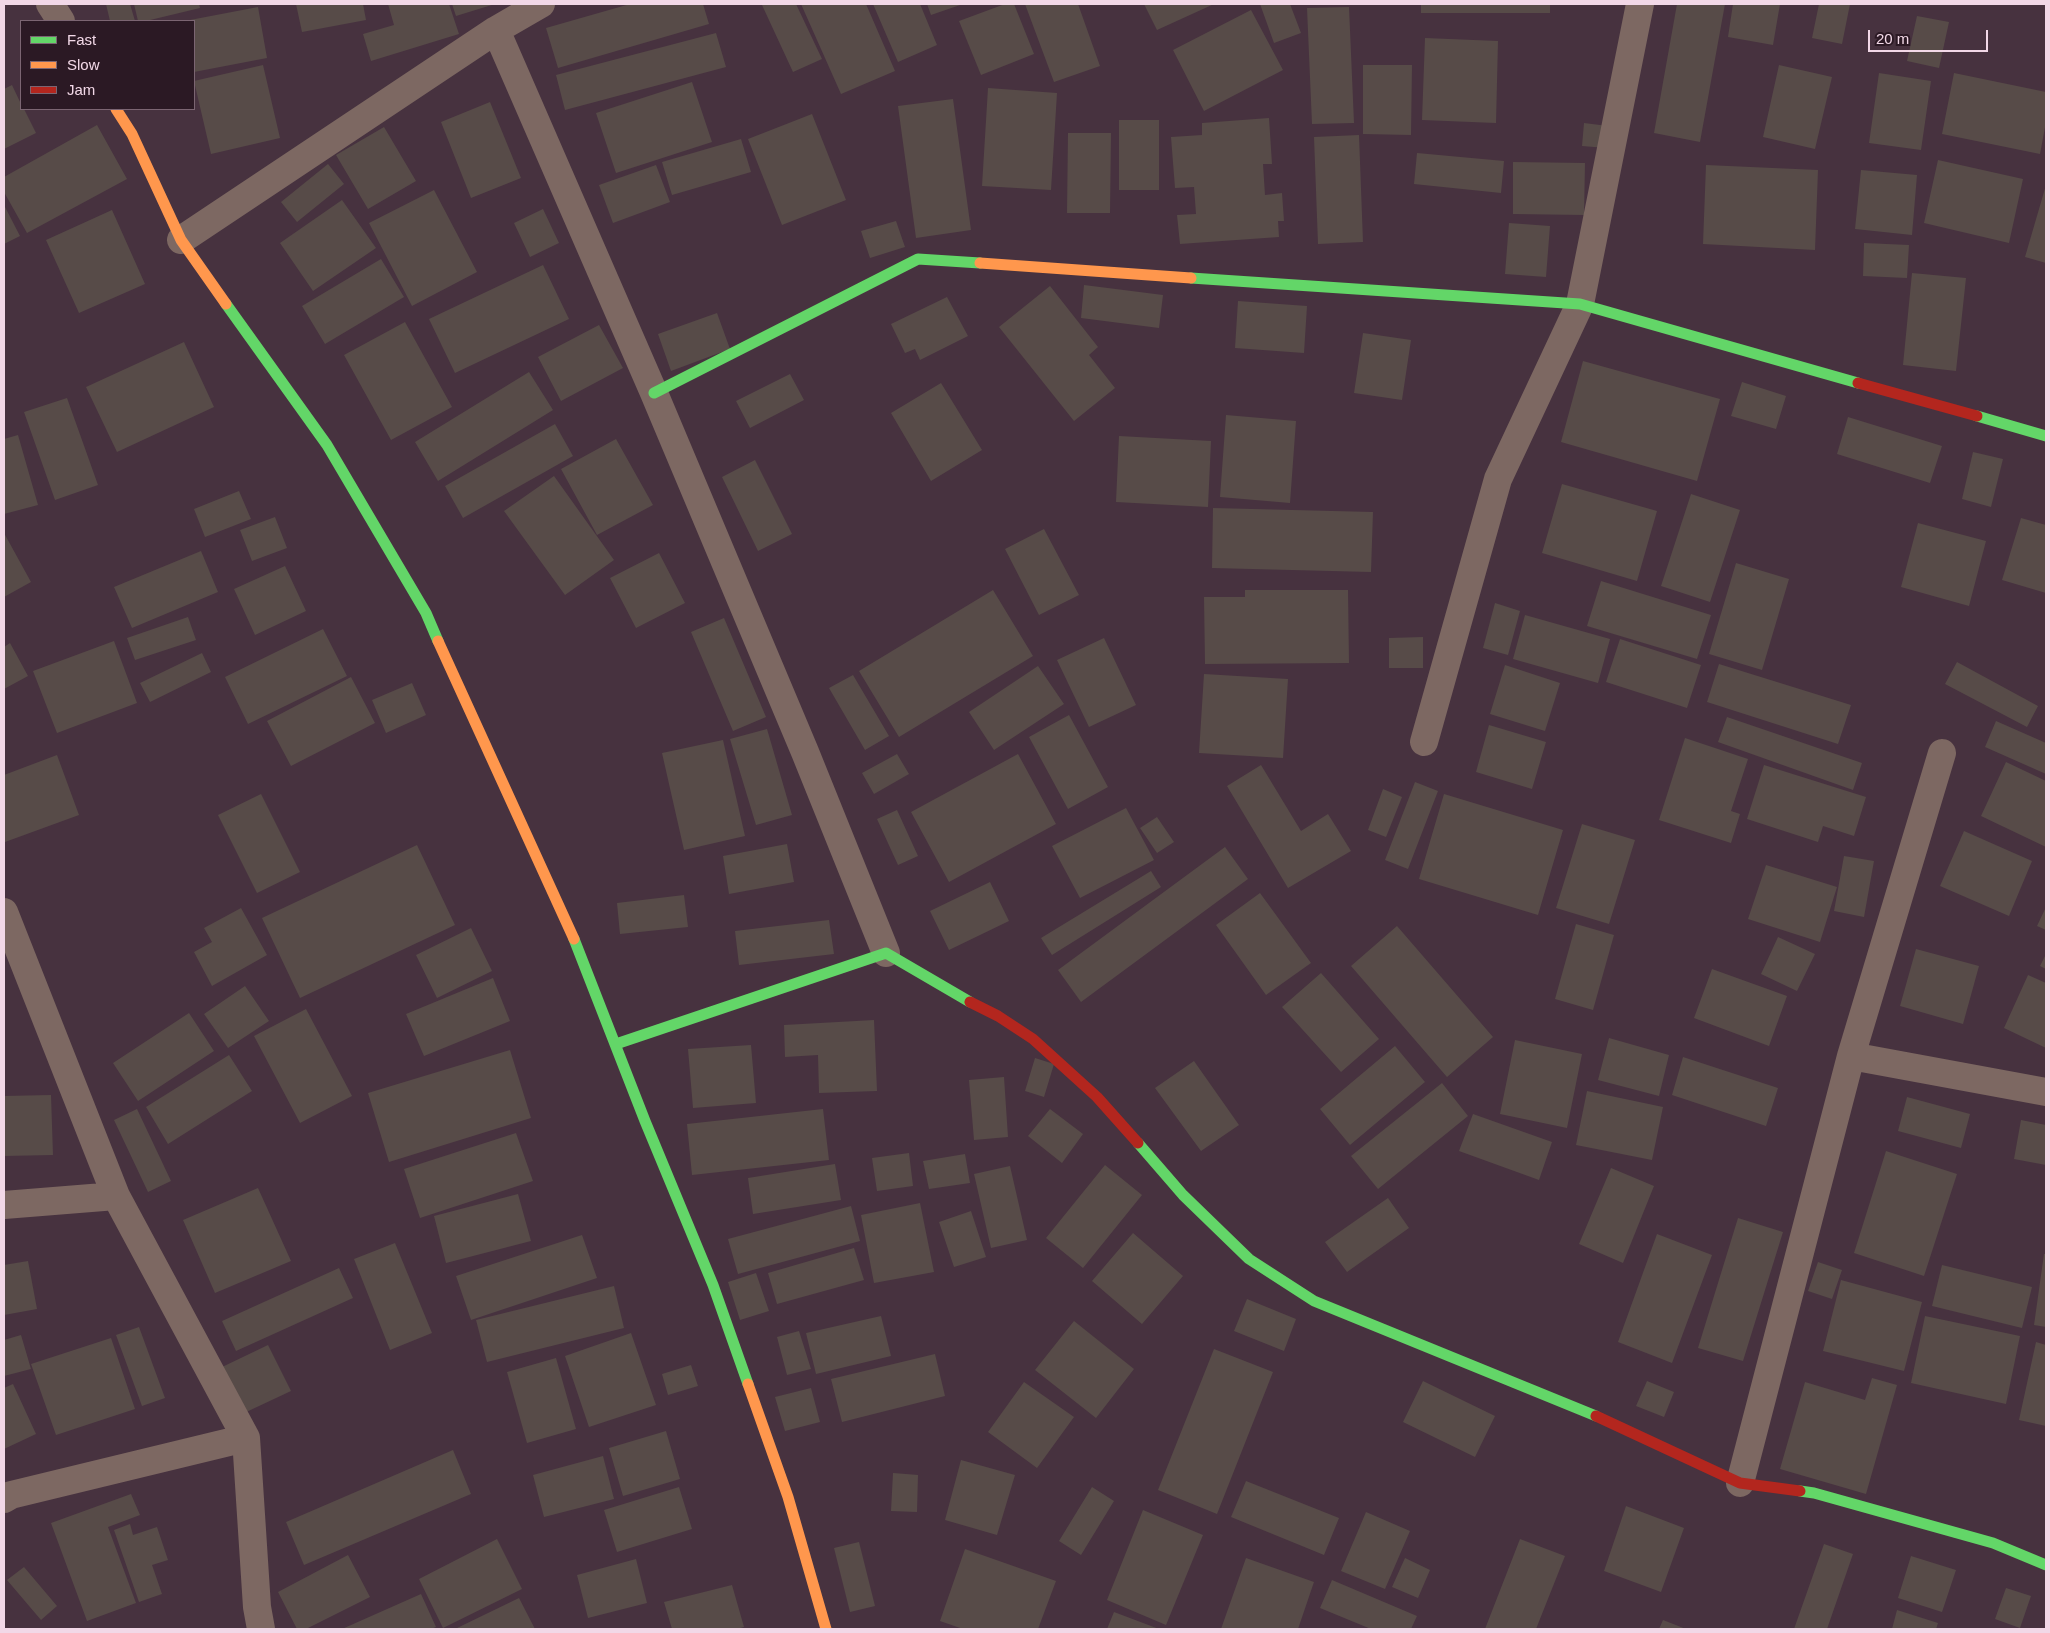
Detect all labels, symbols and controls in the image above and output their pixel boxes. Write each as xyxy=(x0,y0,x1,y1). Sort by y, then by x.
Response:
legend xyxy=(20,20,195,110)
scale bar xyxy=(1870,20,1990,52)
text: 20 m xyxy=(1876,30,1909,47)
text: Fast xyxy=(67,31,96,48)
text: Slow xyxy=(67,56,100,73)
text: Jam xyxy=(67,81,95,98)

